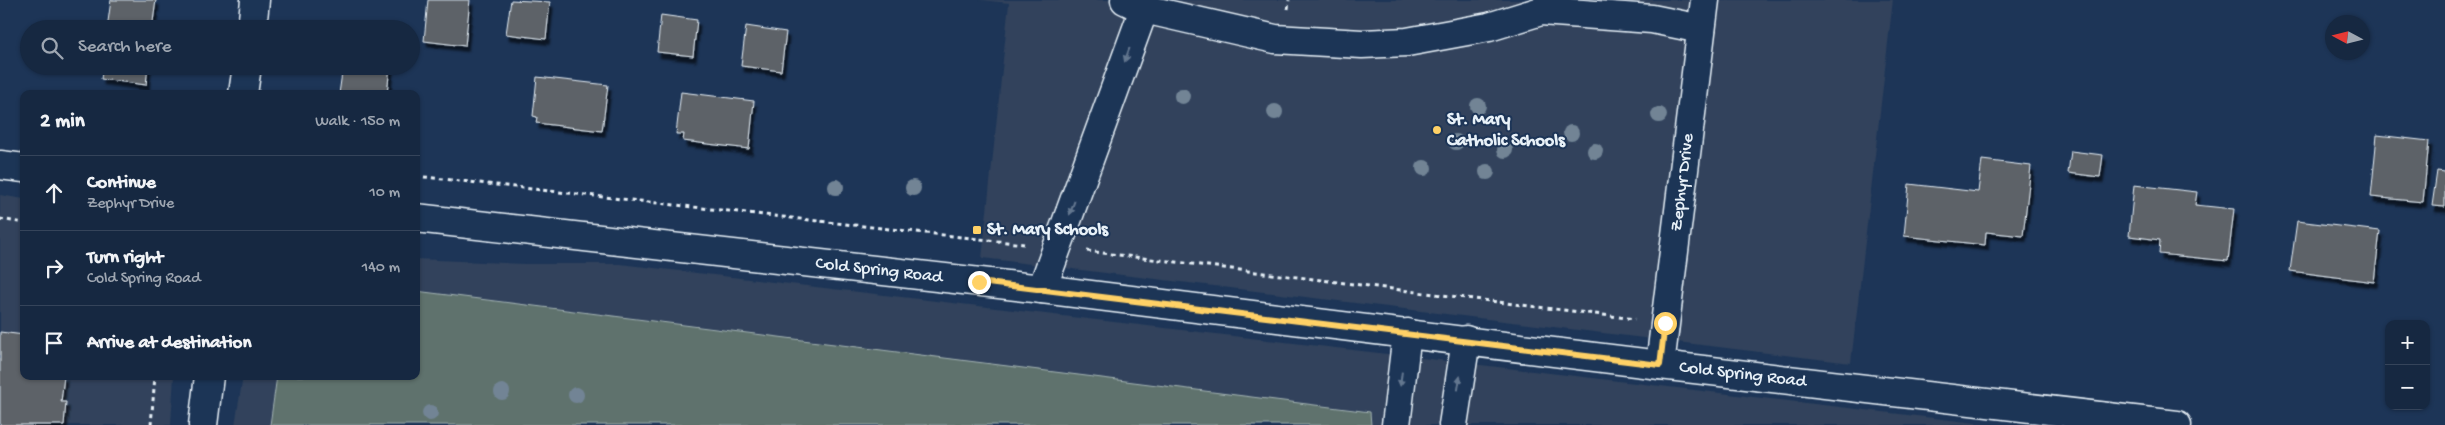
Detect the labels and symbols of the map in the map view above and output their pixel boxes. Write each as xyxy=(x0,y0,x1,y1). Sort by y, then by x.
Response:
north arrow xyxy=(2325,15,2370,60)
one-way arrow xyxy=(1123,48,1131,63)
place label: St. Mary Catholic Schools xyxy=(1446,110,1566,152)
marker: St. Mary Catholic Schools xyxy=(1431,124,1443,136)
street label: Zephyr Drive xyxy=(1666,132,1699,232)
one-way arrow xyxy=(1068,200,1075,215)
place label: St. Mary Schools xyxy=(987,220,1109,241)
marker: St. Mary Schools xyxy=(971,224,983,236)
street label: Cold Spring Road xyxy=(814,253,945,288)
route end xyxy=(968,271,991,294)
route start xyxy=(1654,312,1677,335)
street label: Cold Spring Road xyxy=(1678,357,1809,393)
one-way arrow xyxy=(1397,371,1405,387)
one-way arrow xyxy=(1456,374,1464,390)

